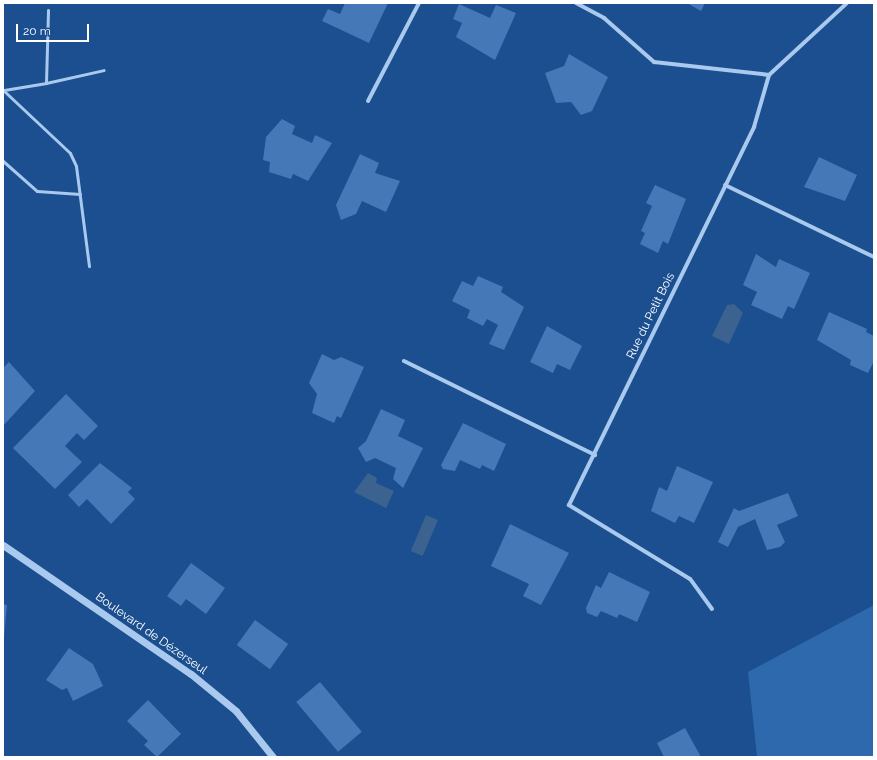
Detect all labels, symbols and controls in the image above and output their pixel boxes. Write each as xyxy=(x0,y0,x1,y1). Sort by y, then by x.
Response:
scale bar xyxy=(18,16,91,42)
text: 20 m xyxy=(23,24,51,38)
street label: Rue du Petit Bois xyxy=(624,271,678,361)
street label: Boulevard de Dézerseul xyxy=(92,590,210,678)

